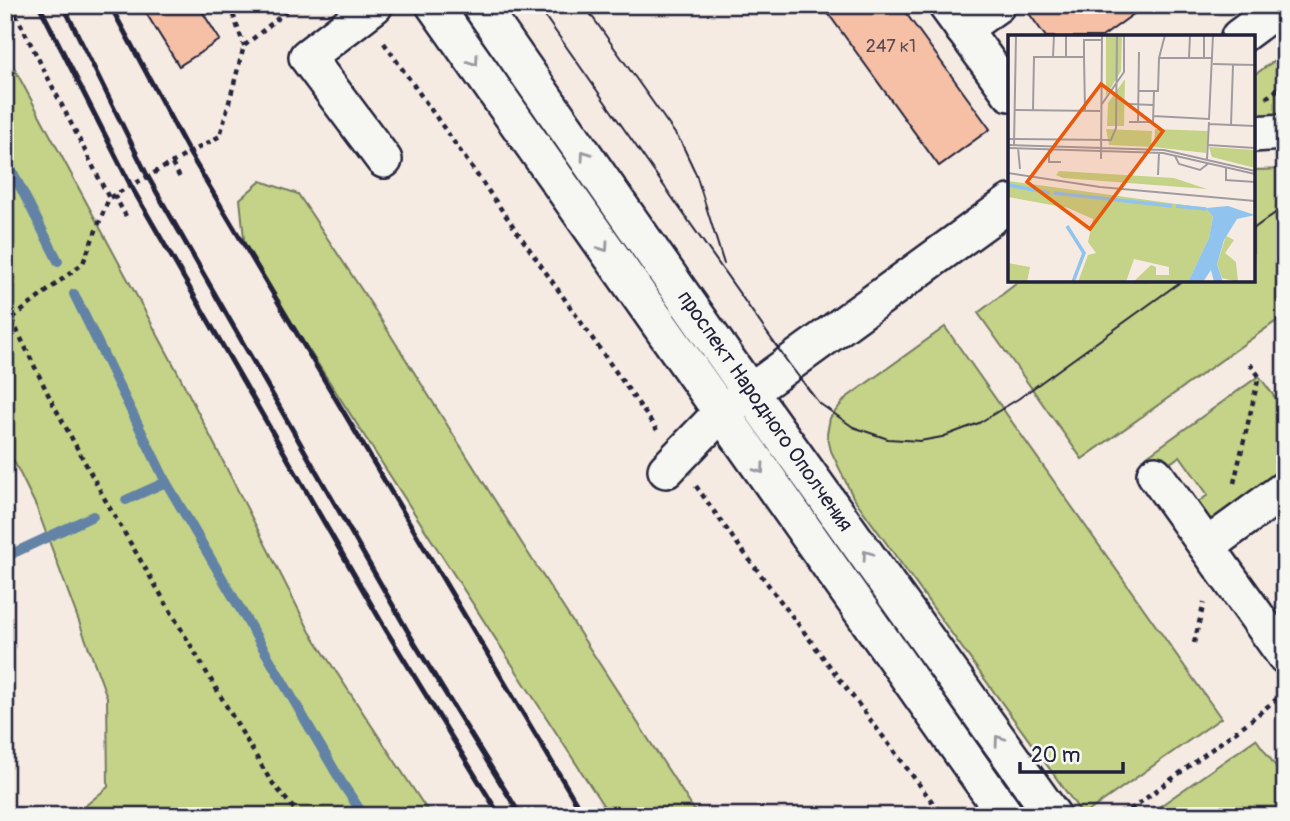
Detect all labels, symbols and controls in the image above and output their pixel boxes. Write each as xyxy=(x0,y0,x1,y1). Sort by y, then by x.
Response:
house number: 247 к1 xyxy=(866,35,916,58)
inset map xyxy=(1008,35,1255,282)
one-way arrow xyxy=(465,53,478,66)
one-way arrow xyxy=(581,150,593,163)
one-way arrow xyxy=(596,240,609,253)
street label: проспект Народного Ополчения xyxy=(671,285,859,537)
one-way arrow xyxy=(752,461,764,474)
one-way arrow xyxy=(863,550,875,563)
scale bar xyxy=(1020,730,1124,774)
one-way arrow xyxy=(995,735,1007,748)
text: 20 m xyxy=(1031,742,1080,769)

